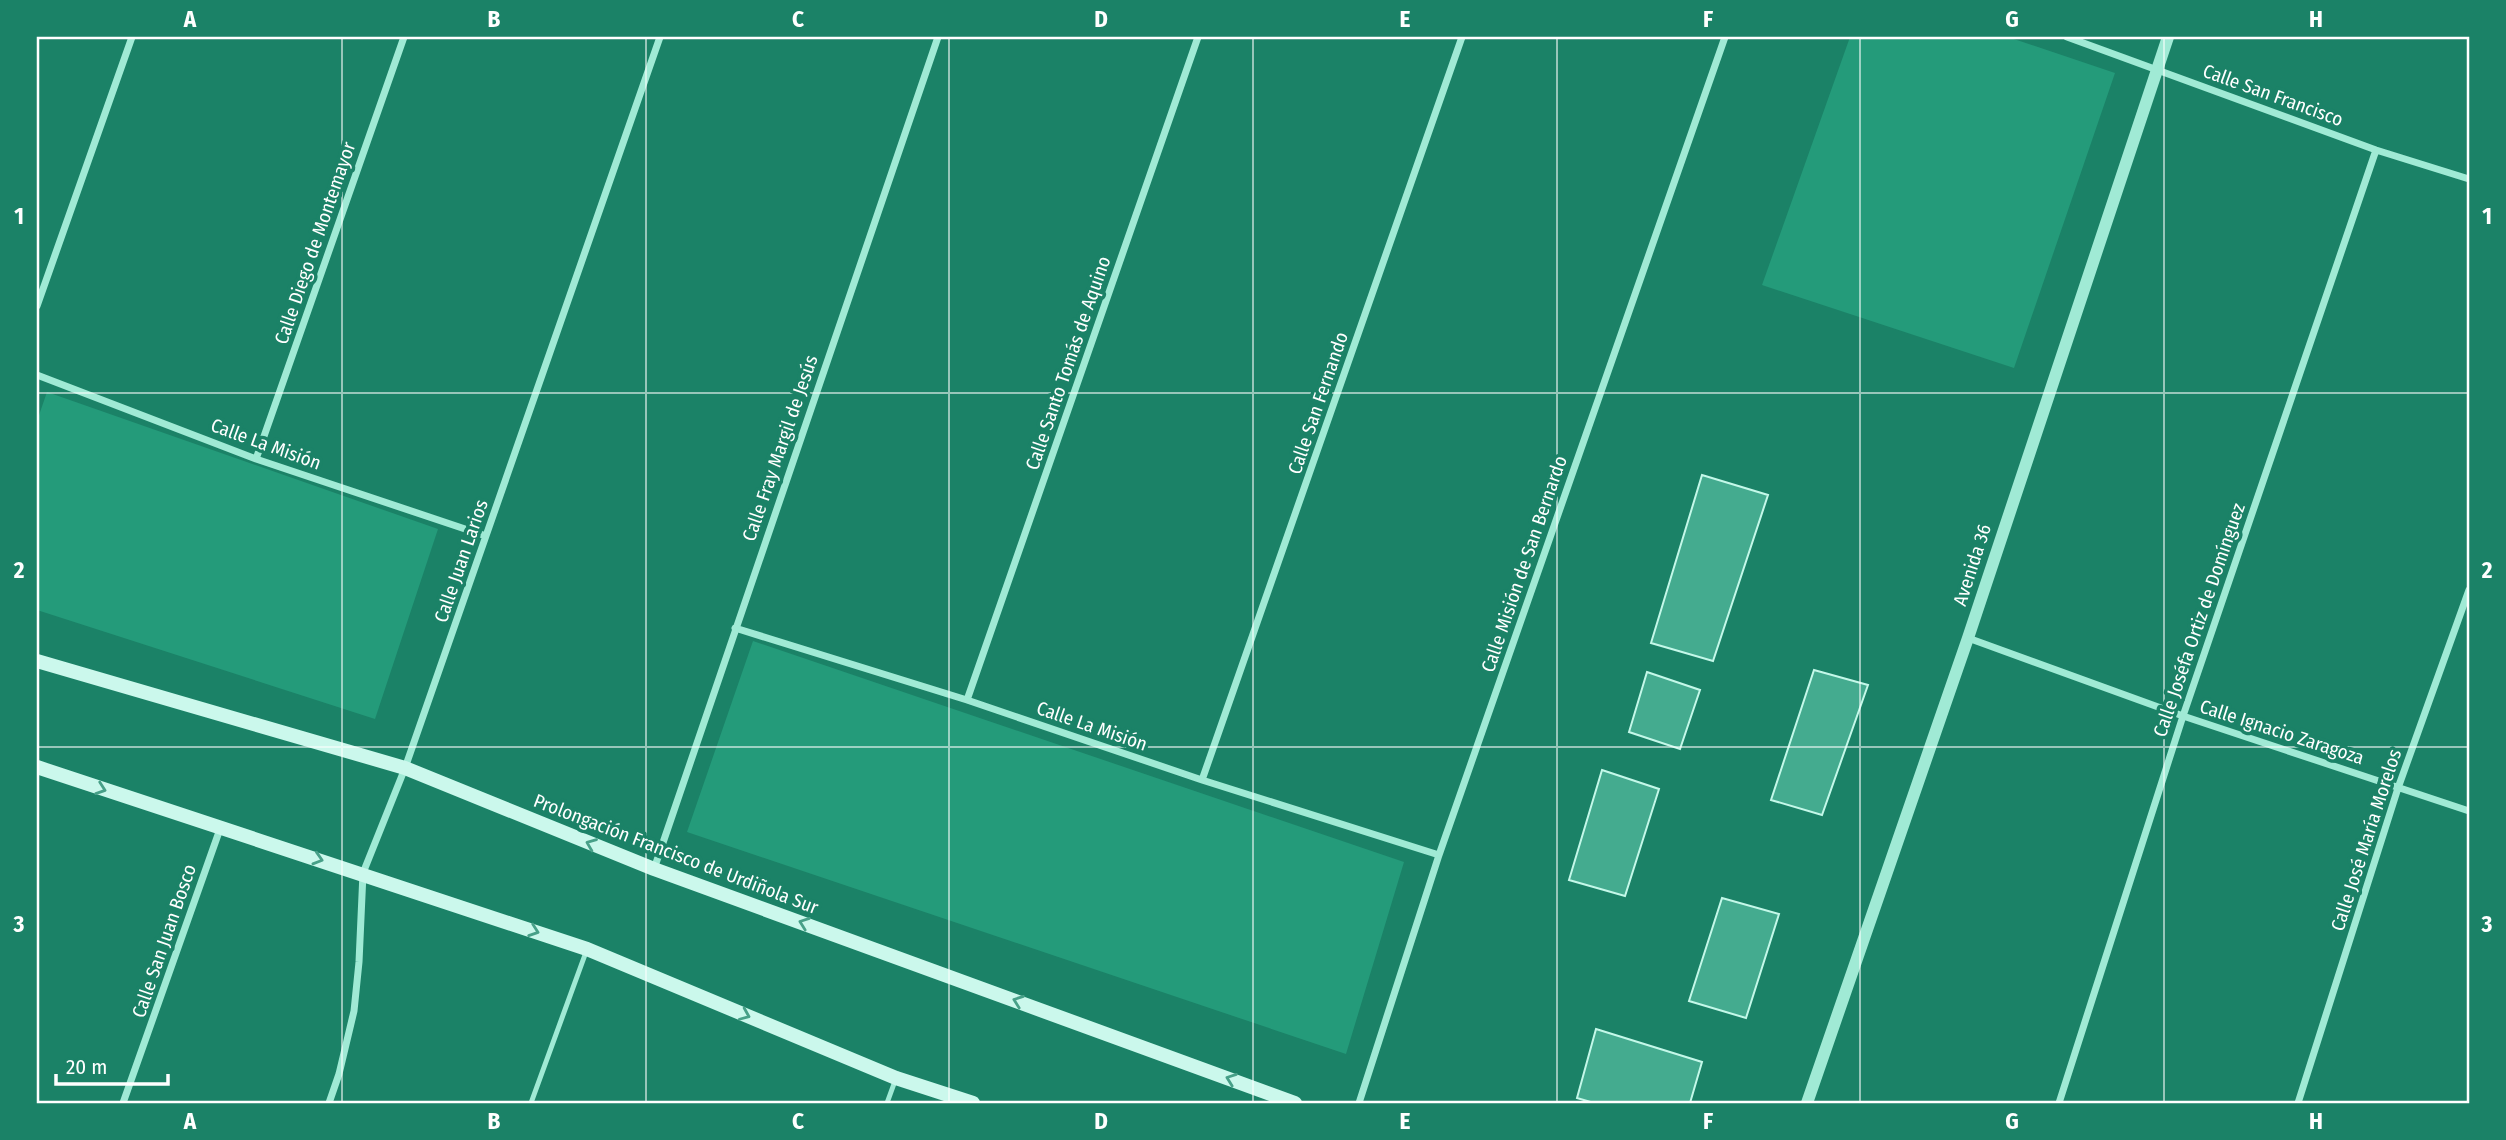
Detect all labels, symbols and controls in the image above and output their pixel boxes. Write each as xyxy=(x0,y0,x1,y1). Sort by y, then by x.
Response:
text: A xyxy=(183,5,197,33)
text: B xyxy=(488,5,501,33)
text: C xyxy=(792,5,804,33)
text: D xyxy=(1094,5,1108,33)
text: E xyxy=(1400,5,1411,33)
text: F xyxy=(1703,5,1713,33)
text: G xyxy=(2005,5,2019,33)
text: H xyxy=(2309,5,2323,33)
street label: Calle San Francisco xyxy=(2200,59,2346,131)
street label: Calle Diego de Montemayor xyxy=(270,139,361,347)
text: 1 xyxy=(14,202,24,230)
text: 1 xyxy=(2482,202,2492,230)
street label: Calle Santo Tomás de Aquino xyxy=(1021,253,1115,473)
street label: Calle San Fernando xyxy=(1283,329,1353,477)
street label: Calle Fray Margil de Jesús xyxy=(737,352,823,544)
street label: Calle La Misión xyxy=(208,413,324,475)
street label: Calle Misión de San Bernardo xyxy=(1476,453,1572,675)
street label: Calle Juan Larios xyxy=(429,497,493,625)
street label: Calle Joséfa Ortiz de Domínguez xyxy=(2148,500,2250,740)
street label: Avenida 36 xyxy=(1948,521,1996,609)
text: 2 xyxy=(13,556,25,584)
text: 2 xyxy=(2481,556,2493,584)
street label: Calle Ignacio Zaragoza xyxy=(2197,695,2367,769)
street label: Calle La Misión xyxy=(1034,696,1150,756)
street label: Calle José María Morelos xyxy=(2326,746,2406,934)
one-way arrow xyxy=(95,781,107,795)
street label: Prolongación Francisco de Urdiñola Sur xyxy=(530,789,822,919)
one-way arrow xyxy=(586,838,598,852)
one-way arrow xyxy=(311,851,323,866)
street label: Calle San Juan Bosco xyxy=(127,861,201,1021)
text: 3 xyxy=(13,910,25,938)
text: 3 xyxy=(2481,910,2493,938)
one-way arrow xyxy=(799,918,811,932)
one-way arrow xyxy=(527,923,539,937)
one-way arrow xyxy=(1013,995,1025,1009)
one-way arrow xyxy=(738,1007,750,1021)
scale bar xyxy=(56,1042,168,1086)
text: 20 m xyxy=(66,1054,107,1080)
one-way arrow xyxy=(1226,1074,1238,1088)
text: A xyxy=(183,1107,197,1135)
text: B xyxy=(488,1107,501,1135)
text: C xyxy=(792,1107,804,1135)
text: D xyxy=(1094,1107,1108,1135)
text: E xyxy=(1400,1107,1411,1135)
text: F xyxy=(1703,1107,1713,1135)
text: G xyxy=(2005,1107,2019,1135)
text: H xyxy=(2309,1107,2323,1135)

